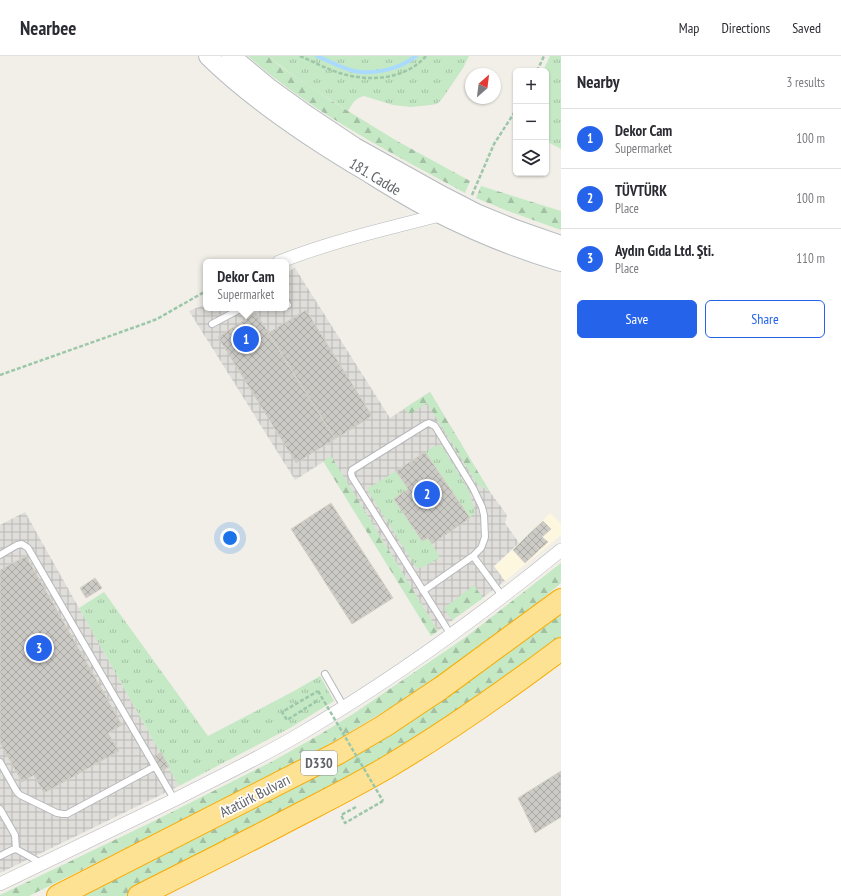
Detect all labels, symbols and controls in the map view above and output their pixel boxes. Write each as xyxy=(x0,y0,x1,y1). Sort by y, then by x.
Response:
text: Nearbee xyxy=(20,16,77,40)
text: Map xyxy=(679,19,699,37)
text: Directions xyxy=(721,19,770,37)
text: Saved xyxy=(792,19,821,37)
north arrow xyxy=(465,68,501,104)
map controls xyxy=(513,68,549,176)
button: + xyxy=(513,68,549,104)
text: Nearby xyxy=(577,71,620,93)
text: 3 results xyxy=(786,74,825,91)
button: − xyxy=(513,104,549,140)
text: Dekor Cam xyxy=(615,121,672,140)
text: 1 xyxy=(587,130,593,147)
text: 100 m xyxy=(796,130,825,147)
button: layers xyxy=(513,140,549,176)
text: Supermarket xyxy=(615,140,672,157)
street label: 181. Cadde xyxy=(346,154,405,199)
text: TÜVTÜRK xyxy=(615,181,667,200)
text: 2 xyxy=(587,190,593,207)
text: 100 m xyxy=(796,190,825,207)
text: Place xyxy=(615,200,639,217)
text: Aydın Gıda Ltd. Şti. xyxy=(615,241,714,260)
text: 3 xyxy=(587,250,593,267)
text: 110 m xyxy=(796,250,825,267)
popup xyxy=(203,259,289,311)
text: Place xyxy=(615,260,639,277)
text: Dekor Cam xyxy=(217,267,275,286)
text: Supermarket xyxy=(217,286,274,303)
button: Save xyxy=(577,300,697,338)
button: Share xyxy=(705,300,825,338)
pin: 1 xyxy=(233,324,259,354)
pin: 2 xyxy=(414,479,440,509)
your location xyxy=(220,528,240,548)
pin: 3 xyxy=(26,633,52,663)
road number: D330 xyxy=(301,751,337,775)
street label: Atatürk Bulvarı xyxy=(216,770,293,821)

